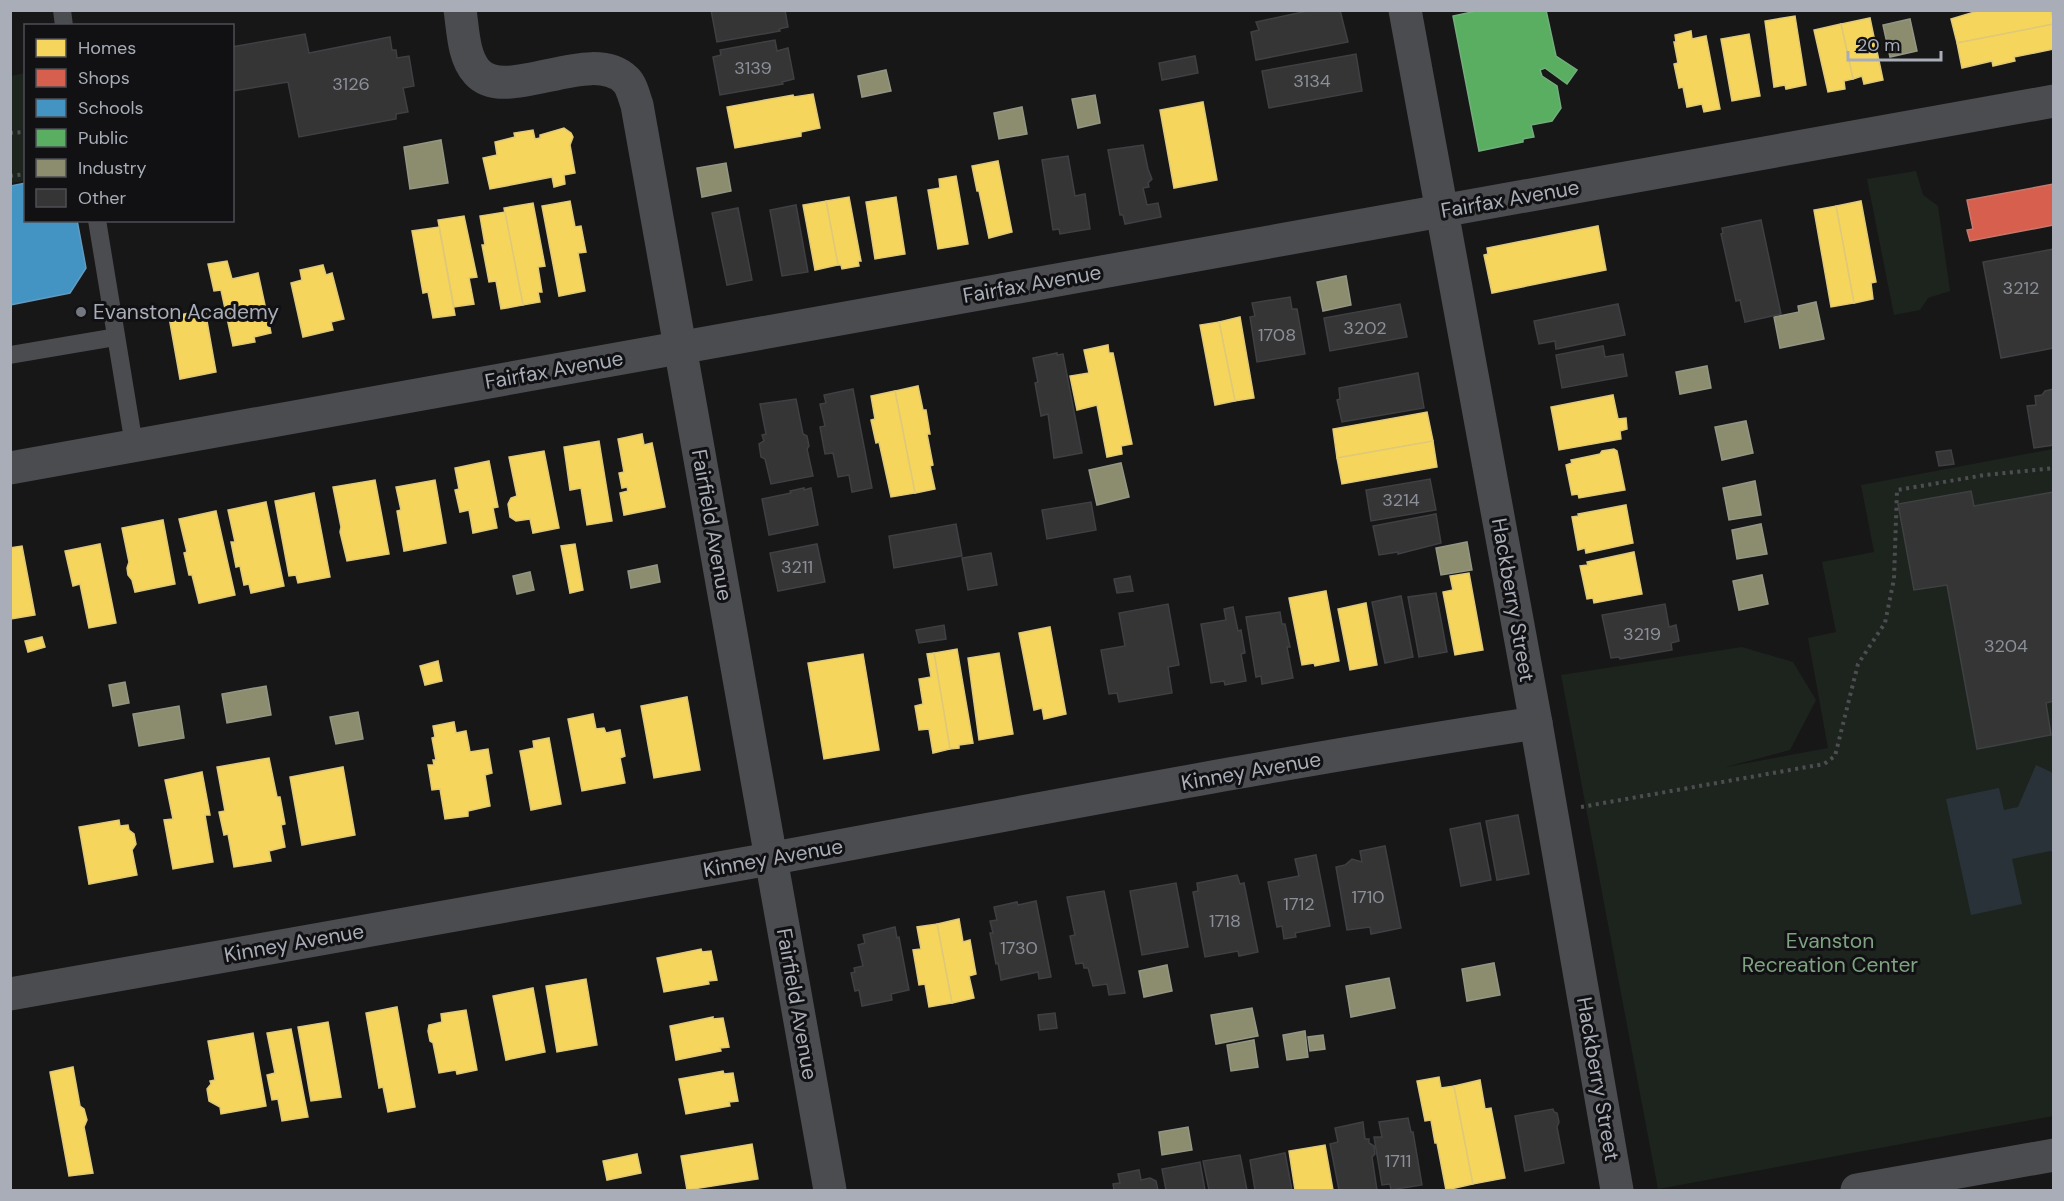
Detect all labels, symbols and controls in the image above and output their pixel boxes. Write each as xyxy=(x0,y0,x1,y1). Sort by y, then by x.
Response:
legend xyxy=(24,24,234,222)
scale bar xyxy=(1848,24,1941,62)
text: 20 m xyxy=(1857,33,1900,57)
text: Homes xyxy=(78,36,136,60)
house number: 3139 xyxy=(734,56,772,80)
text: Shops xyxy=(78,66,130,90)
house number: 3134 xyxy=(1293,69,1331,93)
house number: 3126 xyxy=(332,72,370,96)
text: Schools xyxy=(78,96,143,120)
text: Public xyxy=(78,126,129,150)
text: Industry xyxy=(78,156,147,180)
street label: Fairfax Avenue xyxy=(1439,173,1582,225)
text: Other xyxy=(78,186,127,210)
street label: Fairfax Avenue xyxy=(961,258,1104,310)
house number: 3212 xyxy=(2003,276,2040,300)
place label: Evanston Academy xyxy=(93,298,279,326)
marker: Evanston Academy xyxy=(74,305,88,319)
house number: 3202 xyxy=(1343,316,1387,340)
house number: 1708 xyxy=(1258,323,1296,347)
street label: Fairfax Avenue xyxy=(483,344,626,396)
street label: Fairfield Avenue xyxy=(685,447,739,603)
house number: 3214 xyxy=(1382,488,1420,512)
street label: Hackberry Street xyxy=(1485,516,1541,684)
house number: 3211 xyxy=(781,555,813,579)
house number: 3219 xyxy=(1623,622,1661,646)
house number: 3204 xyxy=(1984,634,2028,658)
street label: Kinney Avenue xyxy=(1179,745,1323,797)
street label: Kinney Avenue xyxy=(701,832,845,884)
house number: 1710 xyxy=(1351,885,1385,909)
house number: 1712 xyxy=(1283,892,1315,916)
house number: 1718 xyxy=(1209,909,1241,933)
street label: Kinney Avenue xyxy=(222,917,366,969)
street label: Fairfield Avenue xyxy=(770,926,824,1082)
park label: Evanston Recreation Center xyxy=(1742,927,1918,979)
house number: 1730 xyxy=(1000,936,1038,960)
street label: Hackberry Street xyxy=(1570,995,1626,1163)
house number: 1711 xyxy=(1385,1149,1411,1173)

